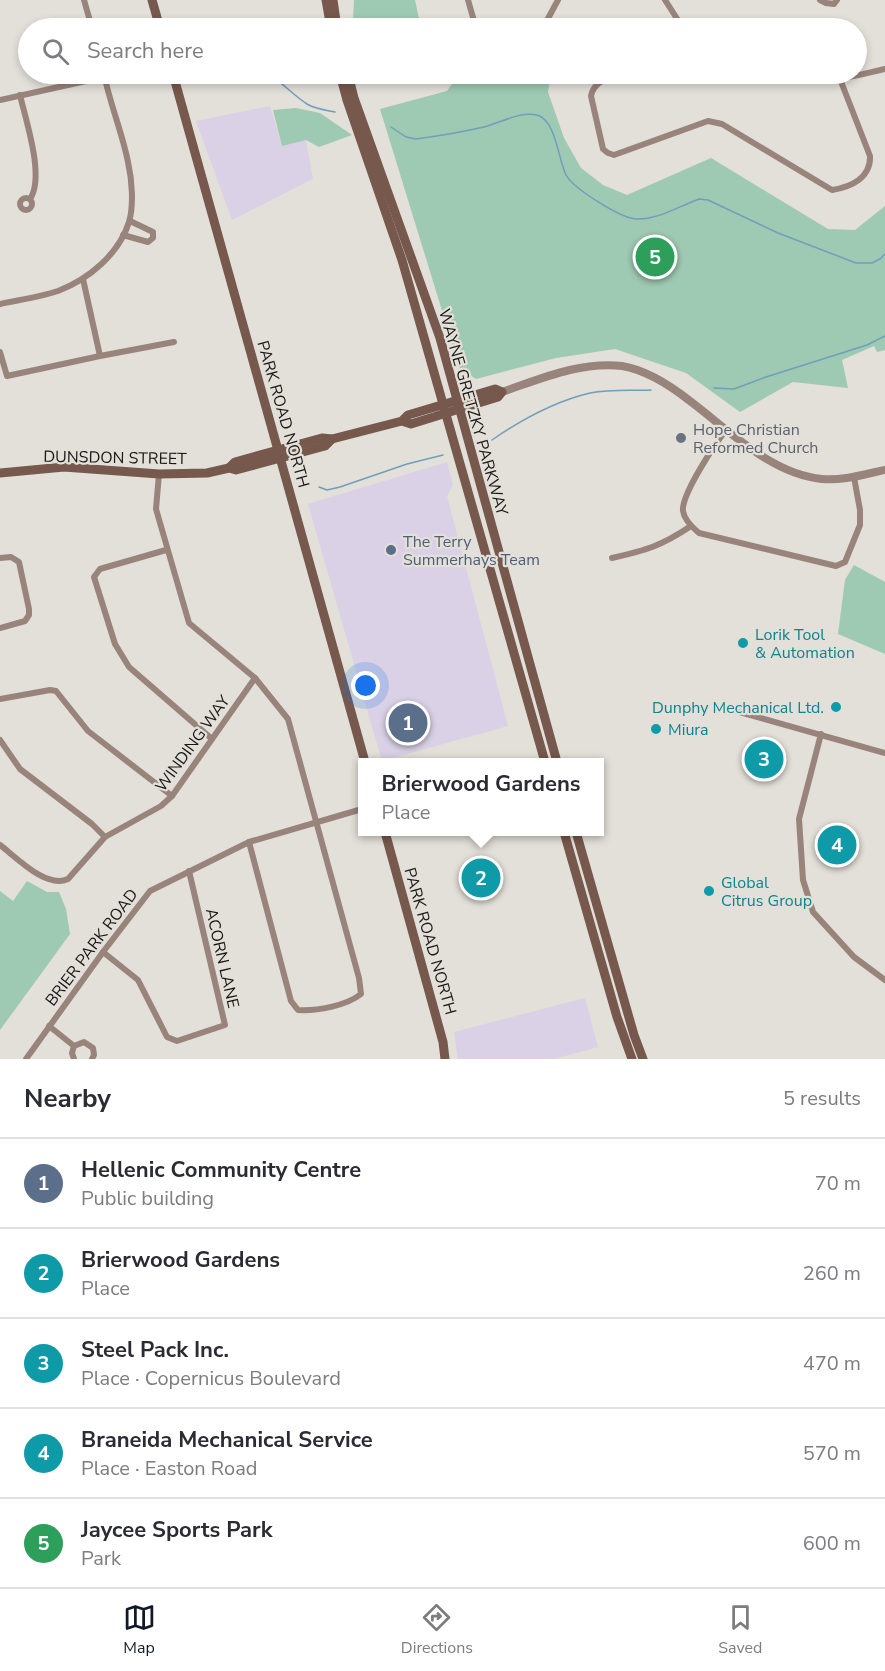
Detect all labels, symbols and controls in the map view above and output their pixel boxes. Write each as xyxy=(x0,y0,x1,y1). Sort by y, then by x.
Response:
search box xyxy=(18,18,867,84)
icon: search xyxy=(39,35,72,68)
text: Search here xyxy=(87,36,204,66)
pin: 5 xyxy=(636,234,674,280)
street label: WAYNE GRETZKY PARKWAY xyxy=(433,306,513,519)
street label: PARK ROAD NORTH xyxy=(251,338,315,490)
place label: Hope Christian Reformed Church xyxy=(693,419,818,459)
marker: Hope Christian Reformed Church xyxy=(674,431,688,445)
street label: DUNSDON STREET xyxy=(43,446,187,470)
place label: The Terry Summerhays Team xyxy=(403,531,540,571)
marker: The Terry Summerhays Team xyxy=(384,543,398,557)
place label: Lorik Tool & Automation xyxy=(755,624,855,664)
marker: Lorik Tool & Automation xyxy=(736,636,750,650)
your location xyxy=(351,671,380,700)
street label: WINDING WAY xyxy=(150,691,235,796)
place label: Dunphy Mechanical Ltd. xyxy=(652,697,824,719)
pin: 1 xyxy=(388,700,428,746)
marker: Dunphy Mechanical Ltd. xyxy=(829,700,843,714)
place label: Miura xyxy=(668,719,709,741)
marker: Miura xyxy=(649,722,663,736)
pin: 3 xyxy=(744,736,783,782)
popup xyxy=(358,758,604,836)
text: Brierwood Gardens xyxy=(381,769,581,799)
text: Place xyxy=(381,799,430,826)
pin: 4 xyxy=(818,822,856,868)
pin: 2 xyxy=(462,856,500,900)
street label: PARK ROAD NORTH xyxy=(398,865,462,1017)
place label: Global Citrus Group xyxy=(721,872,812,912)
street label: BRIER PARK ROAD xyxy=(40,884,143,1011)
marker: Global Citrus Group xyxy=(702,884,716,898)
street label: ACORN LANE xyxy=(200,906,244,1010)
text: Nearby xyxy=(24,1081,111,1116)
text: 5 results xyxy=(783,1085,861,1112)
text: Hellenic Community Centre xyxy=(81,1155,361,1185)
text: 1 xyxy=(38,1170,50,1197)
text: 70 m xyxy=(815,1170,861,1197)
text: Public building xyxy=(81,1185,214,1212)
text: Brierwood Gardens xyxy=(81,1245,280,1275)
text: 2 xyxy=(38,1260,50,1287)
text: 260 m xyxy=(803,1260,861,1287)
text: Place xyxy=(81,1275,130,1302)
text: Steel Pack Inc. xyxy=(81,1335,229,1365)
text: 3 xyxy=(38,1350,50,1377)
text: 470 m xyxy=(803,1350,861,1377)
text: Place · Copernicus Boulevard xyxy=(81,1365,341,1392)
text: Braneida Mechanical Service xyxy=(81,1425,373,1455)
text: 4 xyxy=(38,1440,50,1467)
text: 570 m xyxy=(803,1440,861,1467)
text: Place · Easton Road xyxy=(81,1455,257,1482)
text: Jaycee Sports Park xyxy=(81,1515,272,1545)
text: 5 xyxy=(38,1530,50,1557)
text: 600 m xyxy=(803,1530,861,1557)
text: Park xyxy=(81,1545,121,1572)
tab: Map xyxy=(123,1601,156,1659)
tab: Directions xyxy=(401,1601,473,1659)
tab: Saved xyxy=(718,1601,762,1659)

